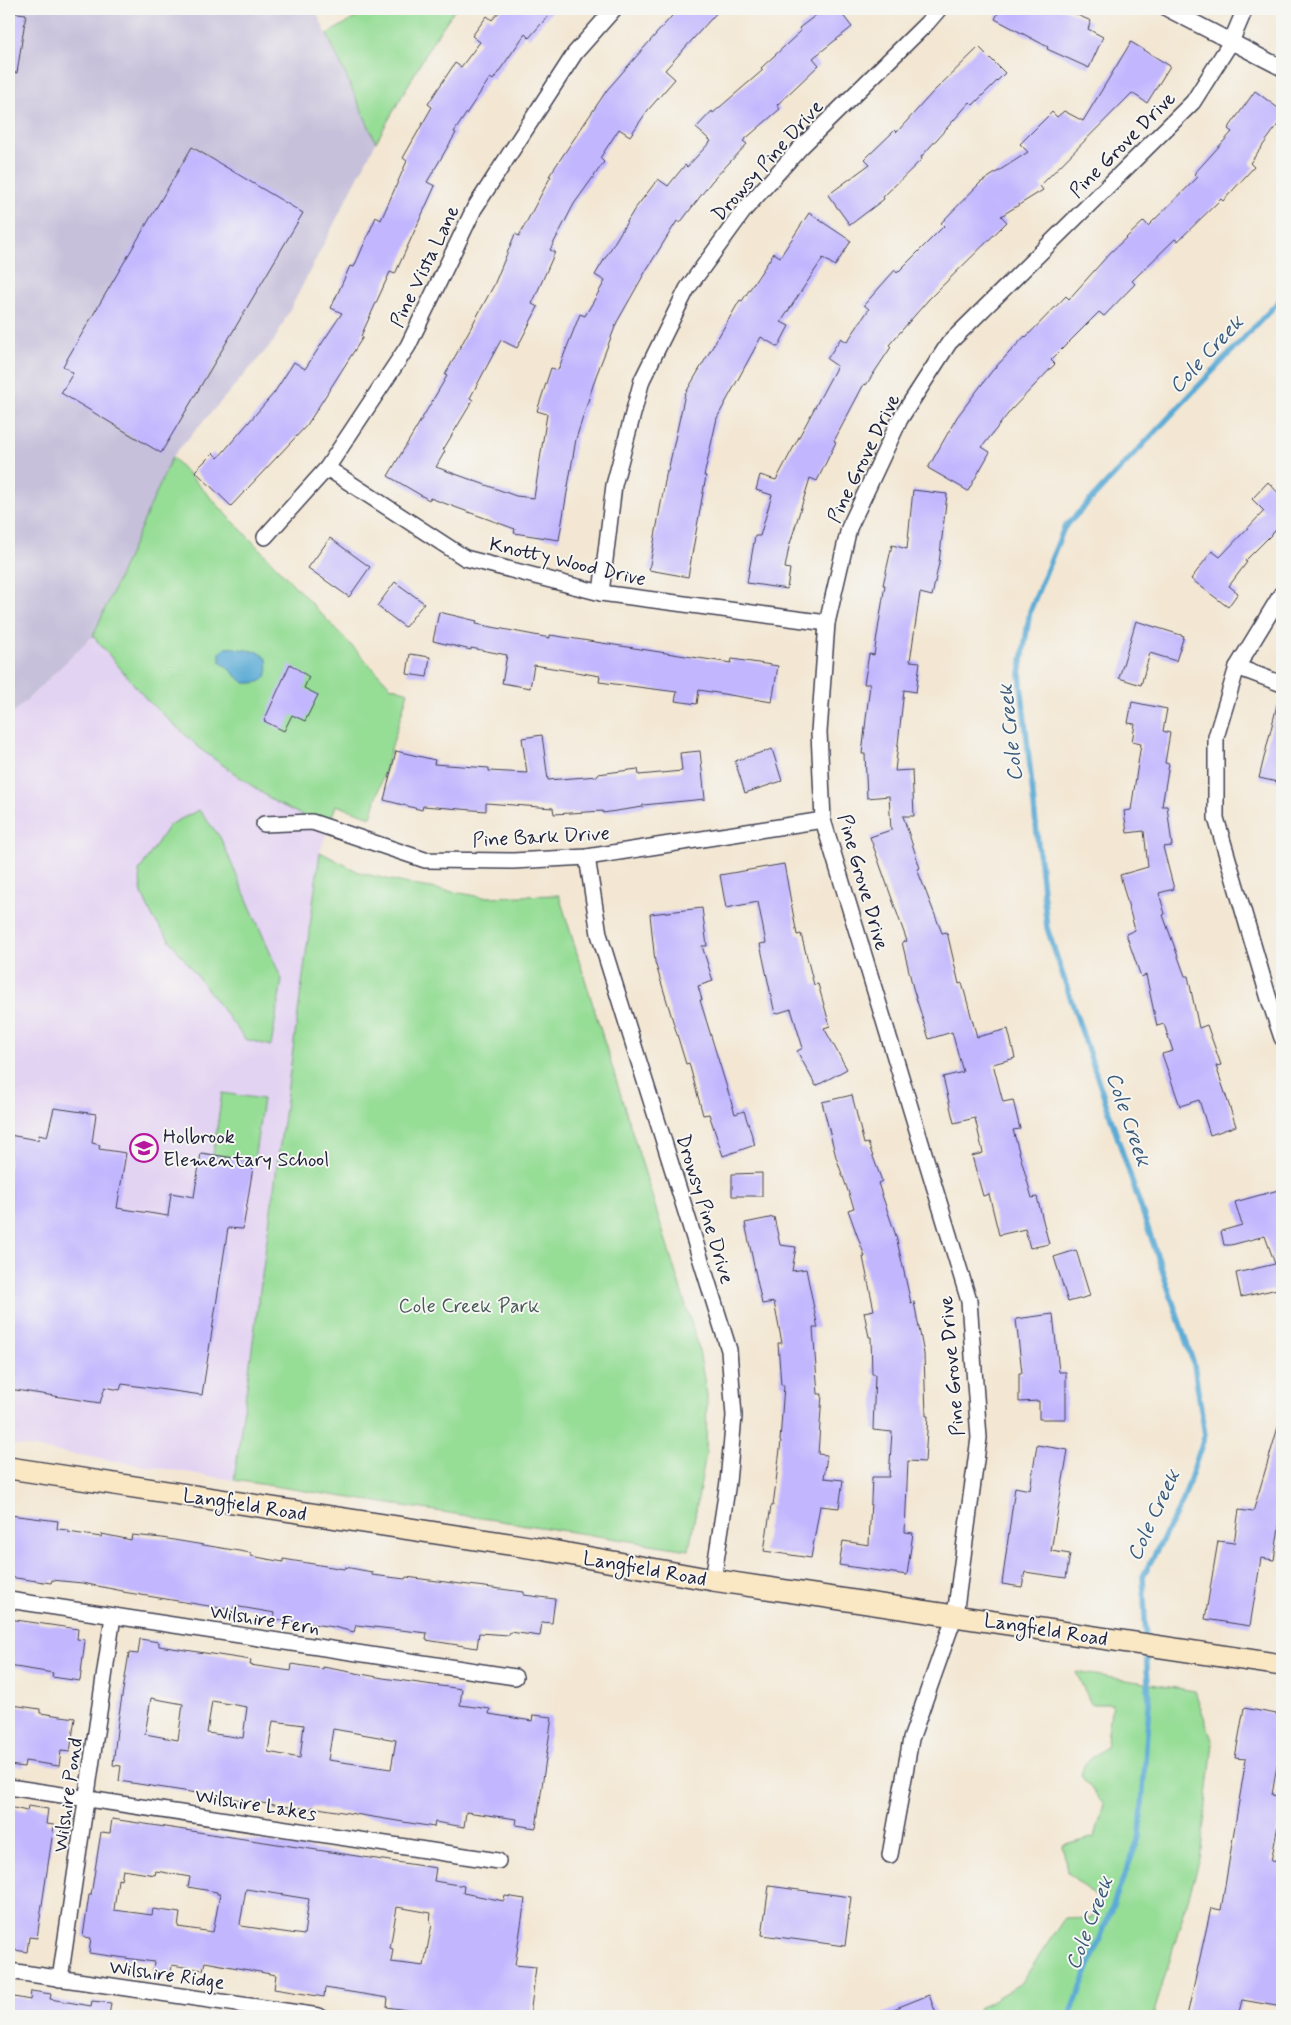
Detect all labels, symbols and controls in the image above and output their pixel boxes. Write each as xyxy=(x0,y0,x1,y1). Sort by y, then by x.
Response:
street label: Pine Grove Drive xyxy=(1064,86,1182,204)
street label: Drowsy Pine Drive xyxy=(706,94,830,228)
street label: Pine Vista Lane xyxy=(384,201,467,332)
water label: Cole Creek xyxy=(1163,309,1251,400)
street label: Pine Grove Drive xyxy=(821,390,907,528)
street label: Knotty Wood Drive xyxy=(487,531,649,594)
water label: Cole Creek xyxy=(992,682,1030,783)
street label: Pine Grove Drive xyxy=(830,811,895,954)
street label: Pine Bark Drive xyxy=(472,820,610,855)
water label: Cole Creek xyxy=(1099,1069,1158,1171)
place label: Holbrook Elementary School xyxy=(163,1124,329,1174)
street label: Drowsy Pine Drive xyxy=(669,1131,740,1288)
school or university icon: Holbrook Elementary School xyxy=(129,1133,159,1163)
park label: Cole Creek Park xyxy=(399,1293,540,1320)
street label: Pine Grove Drive xyxy=(933,1295,972,1437)
water label: Cole Creek xyxy=(1121,1464,1188,1566)
street label: Langfield Road xyxy=(181,1482,309,1530)
street label: Langfield Road xyxy=(581,1545,709,1595)
street label: Wilshire Fern xyxy=(208,1598,322,1643)
street label: Langfield Road xyxy=(982,1607,1110,1655)
street label: Wilshire Pond xyxy=(47,1736,90,1854)
street label: Wilshire Lakes xyxy=(193,1783,319,1828)
water label: Cole Creek xyxy=(1059,1872,1121,1974)
street label: Wilshire Ridge xyxy=(107,1954,226,1997)

